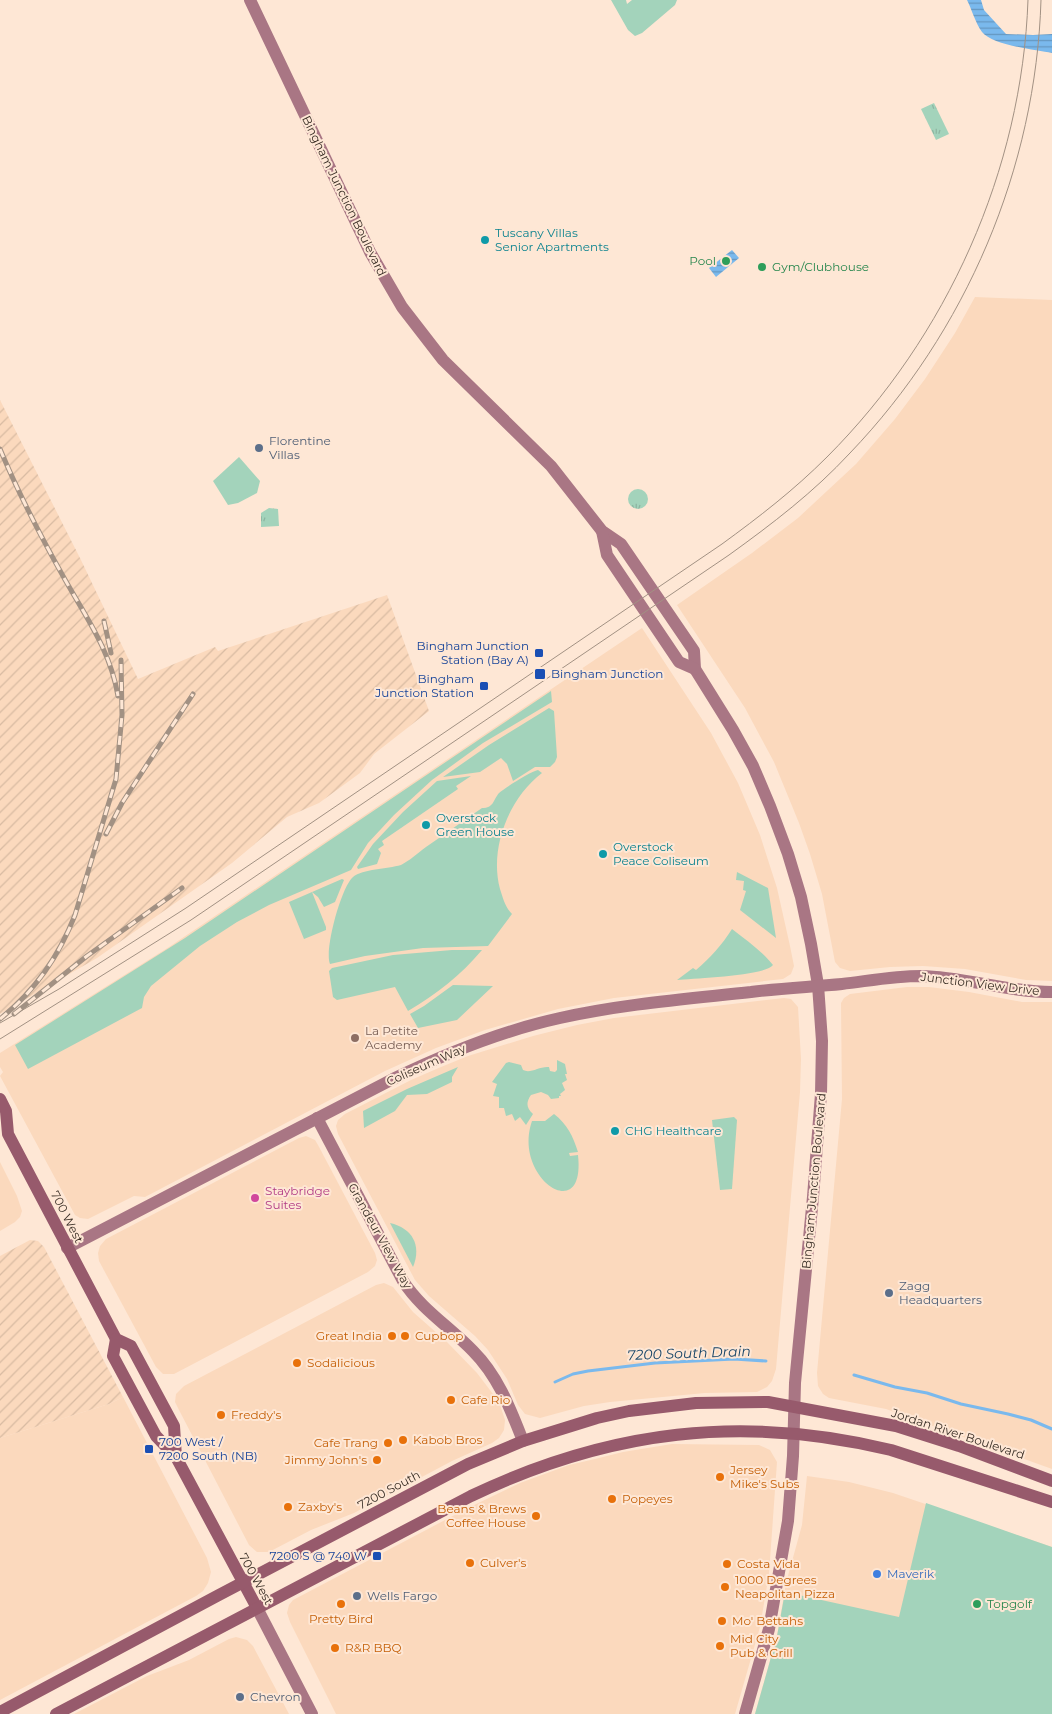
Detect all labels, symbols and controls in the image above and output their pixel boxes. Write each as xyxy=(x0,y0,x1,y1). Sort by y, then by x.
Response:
street label: Bingham Junction Boulevard xyxy=(299,113,390,278)
place label: Tuscany Villas Senior Apartments xyxy=(495,225,609,254)
marker: Tuscany Villas Senior Apartments xyxy=(479,234,491,246)
place label: Pool xyxy=(689,253,716,268)
marker: Pool xyxy=(720,255,732,267)
place label: Gym/Clubhouse xyxy=(772,259,869,274)
marker: Gym/Clubhouse xyxy=(756,261,768,273)
place label: Florentine Villas xyxy=(269,433,331,462)
marker: Florentine Villas xyxy=(253,442,265,454)
place label: Bingham Junction Station (Bay A) xyxy=(417,638,529,667)
marker: Bingham Junction Station (Bay A) xyxy=(533,647,545,659)
place label: Bingham Junction xyxy=(551,666,663,681)
marker: Bingham Junction xyxy=(533,667,547,681)
place label: Bingham Junction Station xyxy=(374,671,474,700)
marker: Bingham Junction Station xyxy=(478,680,490,692)
place label: Overstock Green House xyxy=(436,810,514,839)
marker: Overstock Green House xyxy=(420,819,432,831)
place label: Overstock Peace Coliseum xyxy=(613,839,709,868)
marker: Overstock Peace Coliseum xyxy=(597,848,609,860)
street label: Junction View Drive xyxy=(919,969,1040,998)
place label: La Petite Academy xyxy=(365,1023,422,1052)
marker: La Petite Academy xyxy=(349,1032,361,1044)
street label: Coliseum Way xyxy=(384,1040,468,1089)
street label: Bingham Junction Boulevard xyxy=(798,1092,829,1270)
place label: CHG Healthcare xyxy=(625,1123,721,1138)
marker: CHG Healthcare xyxy=(609,1125,621,1137)
street label: Grandeur View Way xyxy=(345,1180,416,1292)
place label: Staybridge Suites xyxy=(265,1183,330,1212)
street label: 700 West xyxy=(48,1188,87,1245)
marker: Staybridge Suites xyxy=(249,1192,261,1204)
place label: Zagg Headquarters xyxy=(899,1278,982,1307)
marker: Zagg Headquarters xyxy=(883,1287,895,1299)
place label: Great India xyxy=(316,1328,382,1343)
place label: Cupbop xyxy=(415,1328,463,1343)
marker: Great India xyxy=(386,1330,398,1342)
marker: Cupbop xyxy=(399,1330,411,1342)
water label: 7200 South Drain xyxy=(627,1342,751,1364)
place label: Sodalicious xyxy=(307,1355,375,1370)
marker: Sodalicious xyxy=(291,1357,303,1369)
place label: Cafe Rio xyxy=(461,1392,510,1407)
marker: Cafe Rio xyxy=(445,1394,457,1406)
street label: Jordan River Boulevard xyxy=(889,1405,1027,1462)
place label: Freddy's xyxy=(231,1407,282,1422)
marker: Freddy's xyxy=(215,1409,227,1421)
place label: Kabob Bros xyxy=(413,1432,483,1447)
place label: 700 West / 7200 South (NB) xyxy=(159,1434,258,1463)
marker: Kabob Bros xyxy=(397,1434,409,1446)
place label: Cafe Trang xyxy=(314,1435,378,1450)
marker: Cafe Trang xyxy=(382,1437,394,1449)
marker: 700 West / 7200 South (NB) xyxy=(143,1443,155,1455)
place label: Jimmy John's xyxy=(284,1452,367,1467)
marker: Jimmy John's xyxy=(371,1454,383,1466)
place label: Jersey Mike's Subs xyxy=(729,1462,800,1491)
street label: 7200 South xyxy=(355,1467,423,1512)
marker: Jersey Mike's Subs xyxy=(714,1471,726,1483)
place label: Popeyes xyxy=(622,1491,673,1506)
marker: Popeyes xyxy=(606,1493,618,1505)
place label: Zaxby's xyxy=(298,1499,342,1514)
marker: Zaxby's xyxy=(282,1501,294,1513)
place label: Beans & Brews Coffee House xyxy=(437,1501,526,1530)
marker: Beans & Brews Coffee House xyxy=(530,1510,542,1522)
place label: 7200 S @ 740 W xyxy=(269,1548,367,1563)
street label: 700 West xyxy=(236,1550,277,1607)
marker: 7200 S @ 740 W xyxy=(371,1550,383,1562)
place label: Culver's xyxy=(480,1555,526,1570)
place label: Costa Vida xyxy=(737,1556,800,1571)
marker: Culver's xyxy=(464,1557,476,1569)
marker: Costa Vida xyxy=(721,1558,733,1570)
place label: Maverik xyxy=(887,1566,935,1581)
marker: Maverik xyxy=(871,1568,883,1580)
place label: 1000 Degrees Neapolitan Pizza xyxy=(735,1572,835,1601)
marker: 1000 Degrees Neapolitan Pizza xyxy=(719,1581,731,1593)
place label: Wells Fargo xyxy=(367,1588,437,1603)
marker: Wells Fargo xyxy=(351,1590,363,1602)
place label: Topgolf xyxy=(987,1596,1033,1611)
marker: Pretty Bird xyxy=(335,1598,347,1610)
marker: Topgolf xyxy=(971,1598,983,1610)
place label: Pretty Bird xyxy=(309,1611,373,1626)
place label: Mo' Bettahs xyxy=(732,1613,803,1628)
marker: Mo' Bettahs xyxy=(716,1615,728,1627)
place label: Mid City Pub & Grill xyxy=(730,1631,793,1660)
place label: R&R BBQ xyxy=(345,1640,402,1655)
marker: Mid City Pub & Grill xyxy=(714,1640,726,1652)
marker: R&R BBQ xyxy=(329,1642,341,1654)
place label: Chevron xyxy=(250,1689,301,1704)
marker: Chevron xyxy=(234,1691,246,1703)

